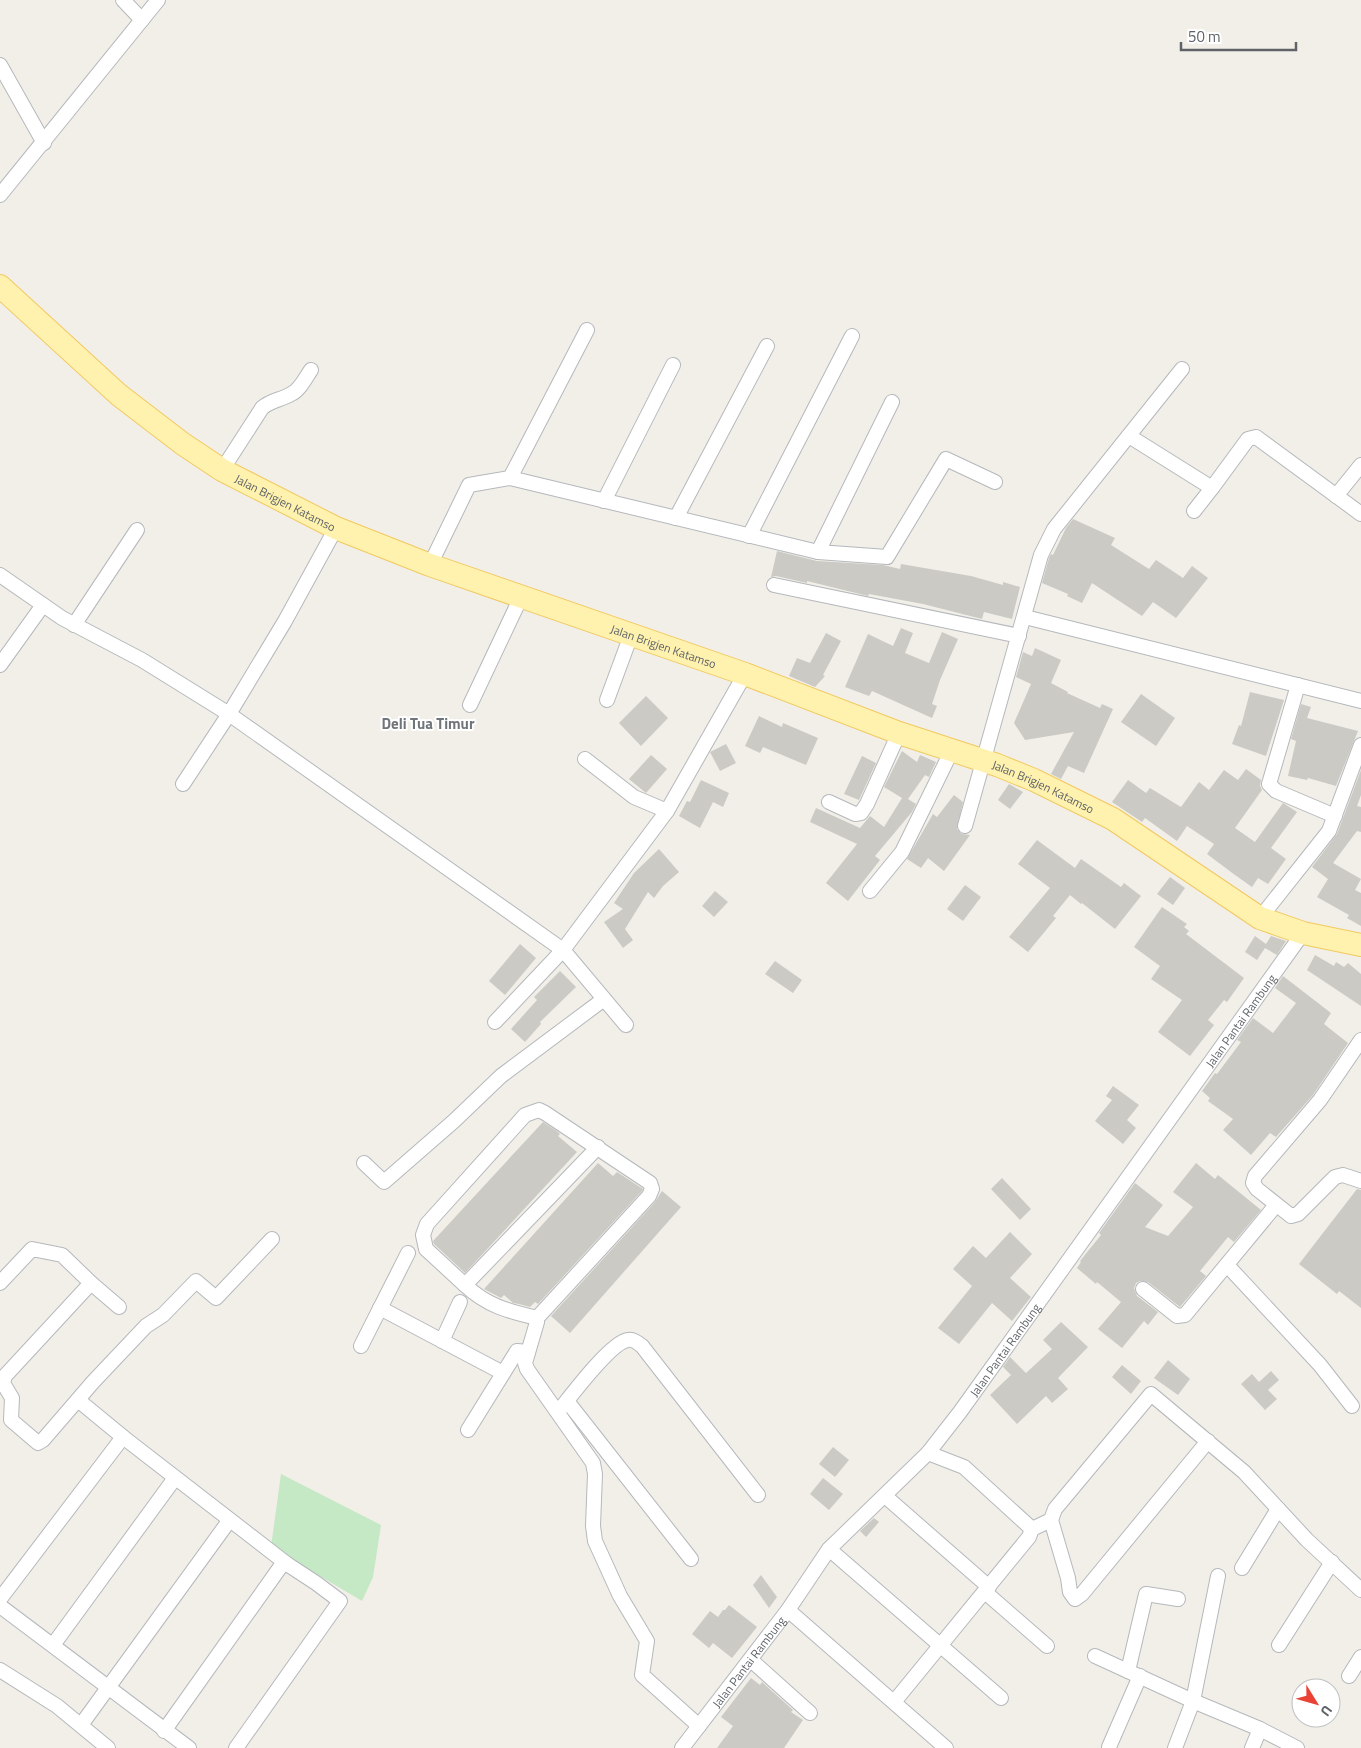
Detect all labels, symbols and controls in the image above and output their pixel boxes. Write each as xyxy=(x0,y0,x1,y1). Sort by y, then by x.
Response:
scale bar xyxy=(1181,20,1296,52)
text: 50 m xyxy=(1188,25,1221,48)
street label: Jalan Brigjen Katamso xyxy=(232,469,339,536)
street label: Jalan Brigjen Katamso xyxy=(608,619,719,673)
district label: Deli Tua Timur xyxy=(381,712,475,735)
street label: Jalan Brigjen Katamso xyxy=(990,755,1098,818)
street label: Jalan Pantai Rambung xyxy=(1200,970,1280,1071)
street label: Jalan Pantai Rambung xyxy=(964,1299,1045,1400)
street label: Jalan Pantai Rambung xyxy=(707,1612,790,1711)
north arrow xyxy=(1291,1678,1341,1728)
text: U xyxy=(1316,1701,1338,1721)

